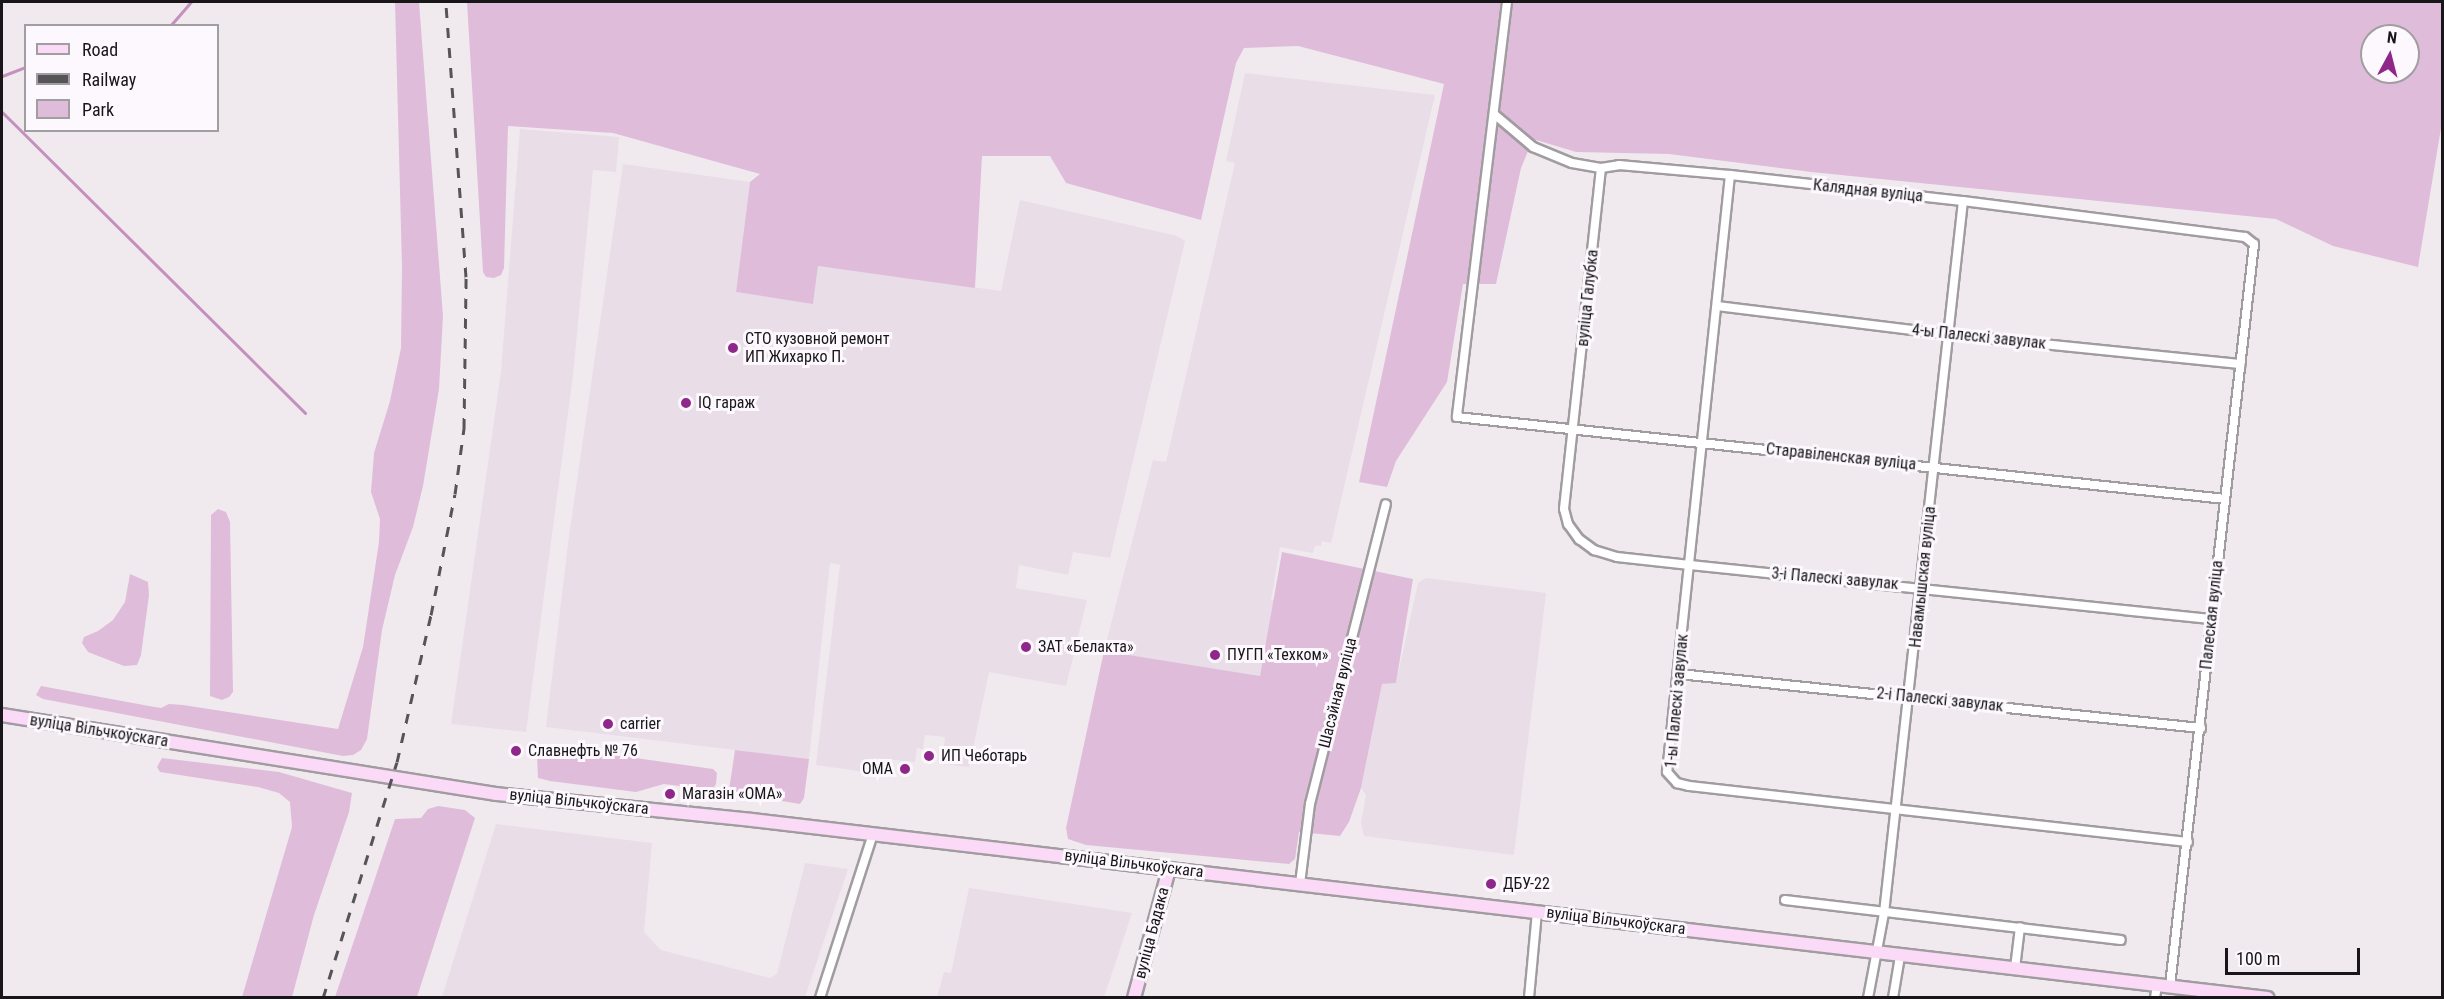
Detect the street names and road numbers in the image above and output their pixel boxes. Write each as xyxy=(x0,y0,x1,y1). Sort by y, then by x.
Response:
street label: Калядная вуліца xyxy=(1812,176,1924,206)
street label: вуліца Галубка xyxy=(1573,249,1603,347)
street label: 4-ы Палескі завулак xyxy=(1911,320,2047,354)
street label: Старавіленская вуліца xyxy=(1765,440,1917,474)
street label: Навамышская вуліца xyxy=(1906,505,1940,649)
street label: Палеская вуліца xyxy=(2197,559,2227,671)
street label: 3-і Палескі завулак xyxy=(1771,564,1899,594)
street label: 1-ы Палескі завулак xyxy=(1662,633,1692,769)
street label: Шасэйная вуліца xyxy=(1315,636,1361,750)
street label: 2-і Палескі завулак xyxy=(1876,684,2004,716)
street label: вуліца Вільчкоўскага xyxy=(28,711,170,751)
street label: вуліца Вільчкоўскага xyxy=(508,785,650,819)
street label: вуліца Вільчкоўскага xyxy=(1063,846,1205,882)
street label: вуліца Бадака xyxy=(1131,885,1173,981)
street label: вуліца Вільчкоўскага xyxy=(1545,903,1687,939)

